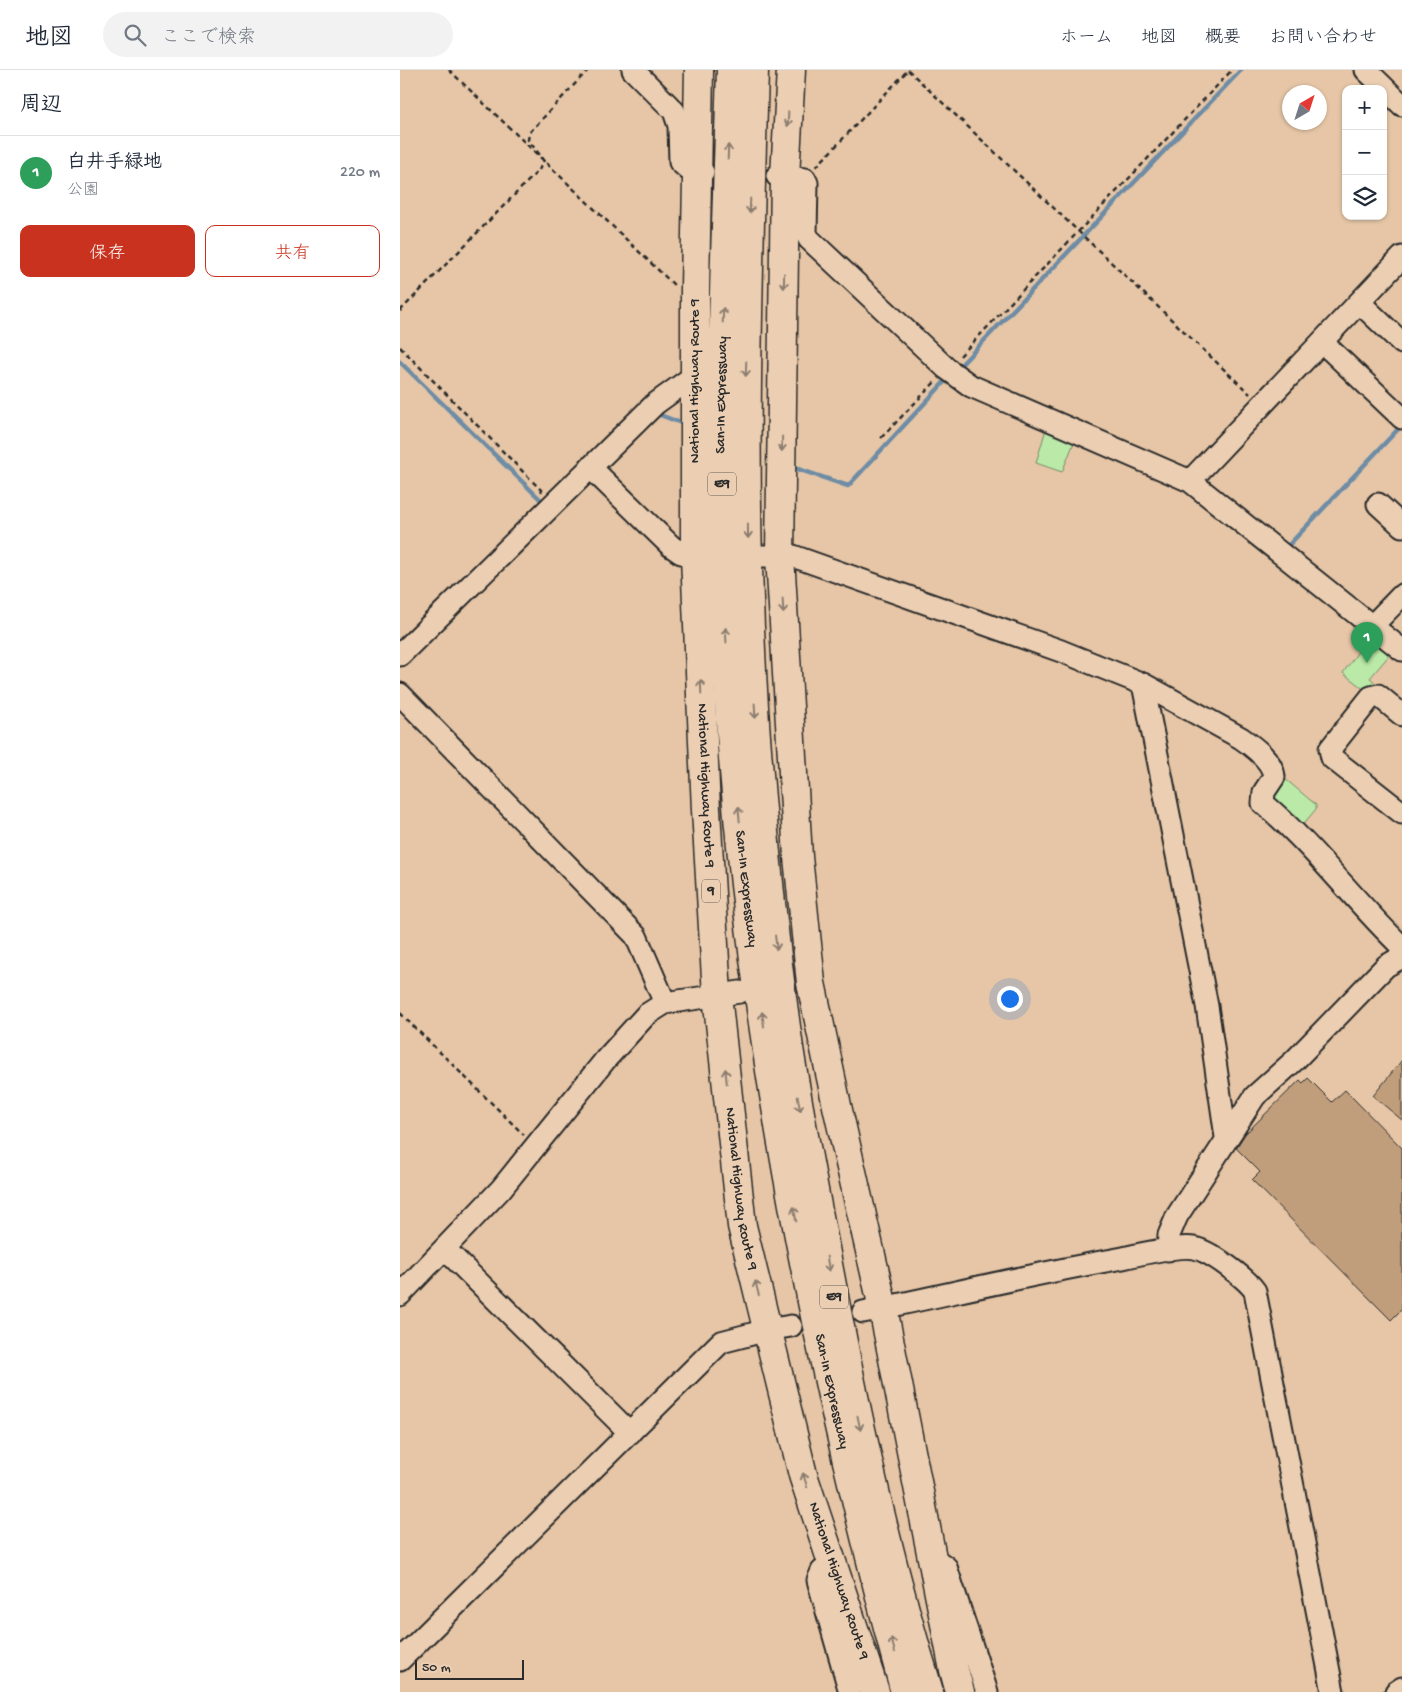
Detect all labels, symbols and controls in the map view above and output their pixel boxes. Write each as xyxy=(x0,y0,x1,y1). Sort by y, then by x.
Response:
search box xyxy=(103,12,453,57)
icon: search xyxy=(121,21,149,49)
text: 地図 xyxy=(25,25,73,54)
text: ここで検索 xyxy=(161,27,256,50)
text: ホーム xyxy=(1060,28,1113,49)
text: 地図 xyxy=(1141,28,1177,49)
text: 概要 xyxy=(1205,28,1241,49)
text: お問い合わせ xyxy=(1269,28,1377,49)
north arrow xyxy=(1282,85,1327,130)
map controls xyxy=(1342,85,1387,220)
button: + xyxy=(1342,85,1387,130)
text: 周辺 xyxy=(20,94,62,119)
one-way arrow xyxy=(784,110,793,126)
button: − xyxy=(1342,130,1387,175)
one-way arrow xyxy=(723,145,733,161)
text: 白井手緑地 xyxy=(67,152,162,175)
text: 1 xyxy=(33,164,39,183)
text: 220 m xyxy=(340,164,380,183)
button: layers xyxy=(1342,175,1387,220)
text: 公園 xyxy=(67,182,99,201)
one-way arrow xyxy=(746,198,755,214)
button: 保存 xyxy=(20,225,195,277)
button: 共有 xyxy=(205,225,380,277)
one-way arrow xyxy=(779,272,789,289)
street label: National Highway Route 9 xyxy=(686,298,704,463)
one-way arrow xyxy=(718,307,728,323)
street label: San-In Expressway xyxy=(712,336,732,454)
one-way arrow xyxy=(741,360,751,376)
one-way arrow xyxy=(777,435,786,451)
road number: E9 xyxy=(708,472,736,496)
one-way arrow xyxy=(743,522,753,539)
one-way arrow xyxy=(778,598,787,614)
pin: 1 xyxy=(1351,622,1383,663)
one-way arrow xyxy=(721,627,731,643)
one-way arrow xyxy=(696,679,705,695)
street label: National Highway Route 9 xyxy=(692,703,718,869)
one-way arrow xyxy=(751,703,760,719)
one-way arrow xyxy=(734,806,744,822)
street label: San-In Expressway xyxy=(730,830,761,949)
road number: 9 xyxy=(702,879,720,902)
one-way arrow xyxy=(771,935,781,951)
your location xyxy=(997,986,1023,1012)
one-way arrow xyxy=(757,1011,767,1027)
one-way arrow xyxy=(721,1068,731,1084)
one-way arrow xyxy=(795,1095,805,1111)
street label: National Highway Route 9 xyxy=(720,1106,762,1273)
one-way arrow xyxy=(789,1206,799,1222)
one-way arrow xyxy=(823,1255,833,1271)
one-way arrow xyxy=(752,1281,761,1297)
road number: E9 xyxy=(820,1286,848,1308)
street label: San-In Expressway xyxy=(810,1332,853,1451)
one-way arrow xyxy=(855,1415,864,1431)
one-way arrow xyxy=(799,1472,809,1488)
street label: National Highway Route 9 xyxy=(804,1500,873,1662)
one-way arrow xyxy=(887,1637,897,1653)
scale bar xyxy=(415,1657,524,1680)
text: 50 m xyxy=(422,1660,451,1677)

